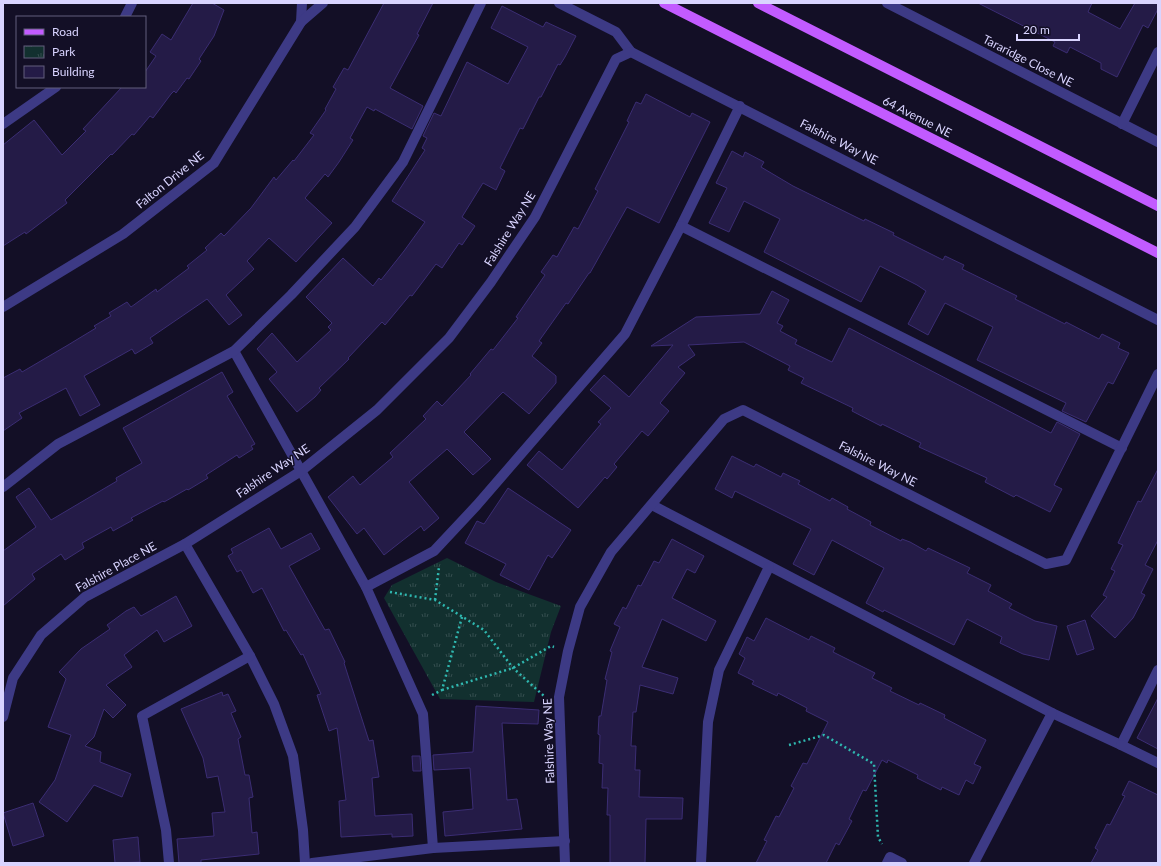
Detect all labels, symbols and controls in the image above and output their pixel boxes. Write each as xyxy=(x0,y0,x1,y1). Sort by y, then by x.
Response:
legend xyxy=(16,16,146,88)
scale bar xyxy=(1017,16,1079,42)
text: 20 m xyxy=(1023,22,1050,37)
text: Road xyxy=(52,24,79,39)
street label: Tararidge Close NE xyxy=(980,31,1076,90)
text: Park xyxy=(52,44,76,59)
text: Building xyxy=(52,64,95,79)
street label: 64 Avenue NE xyxy=(880,93,954,140)
street label: Falshire Way NE xyxy=(798,115,881,168)
street label: Falton Drive NE xyxy=(133,148,207,212)
street label: Falshire Way NE xyxy=(481,188,539,269)
street label: Falshire Way NE xyxy=(837,437,920,490)
street label: Falshire Way NE xyxy=(233,440,312,501)
street label: Falshire Place NE xyxy=(73,538,159,595)
street label: Falshire Way NE xyxy=(540,698,557,784)

